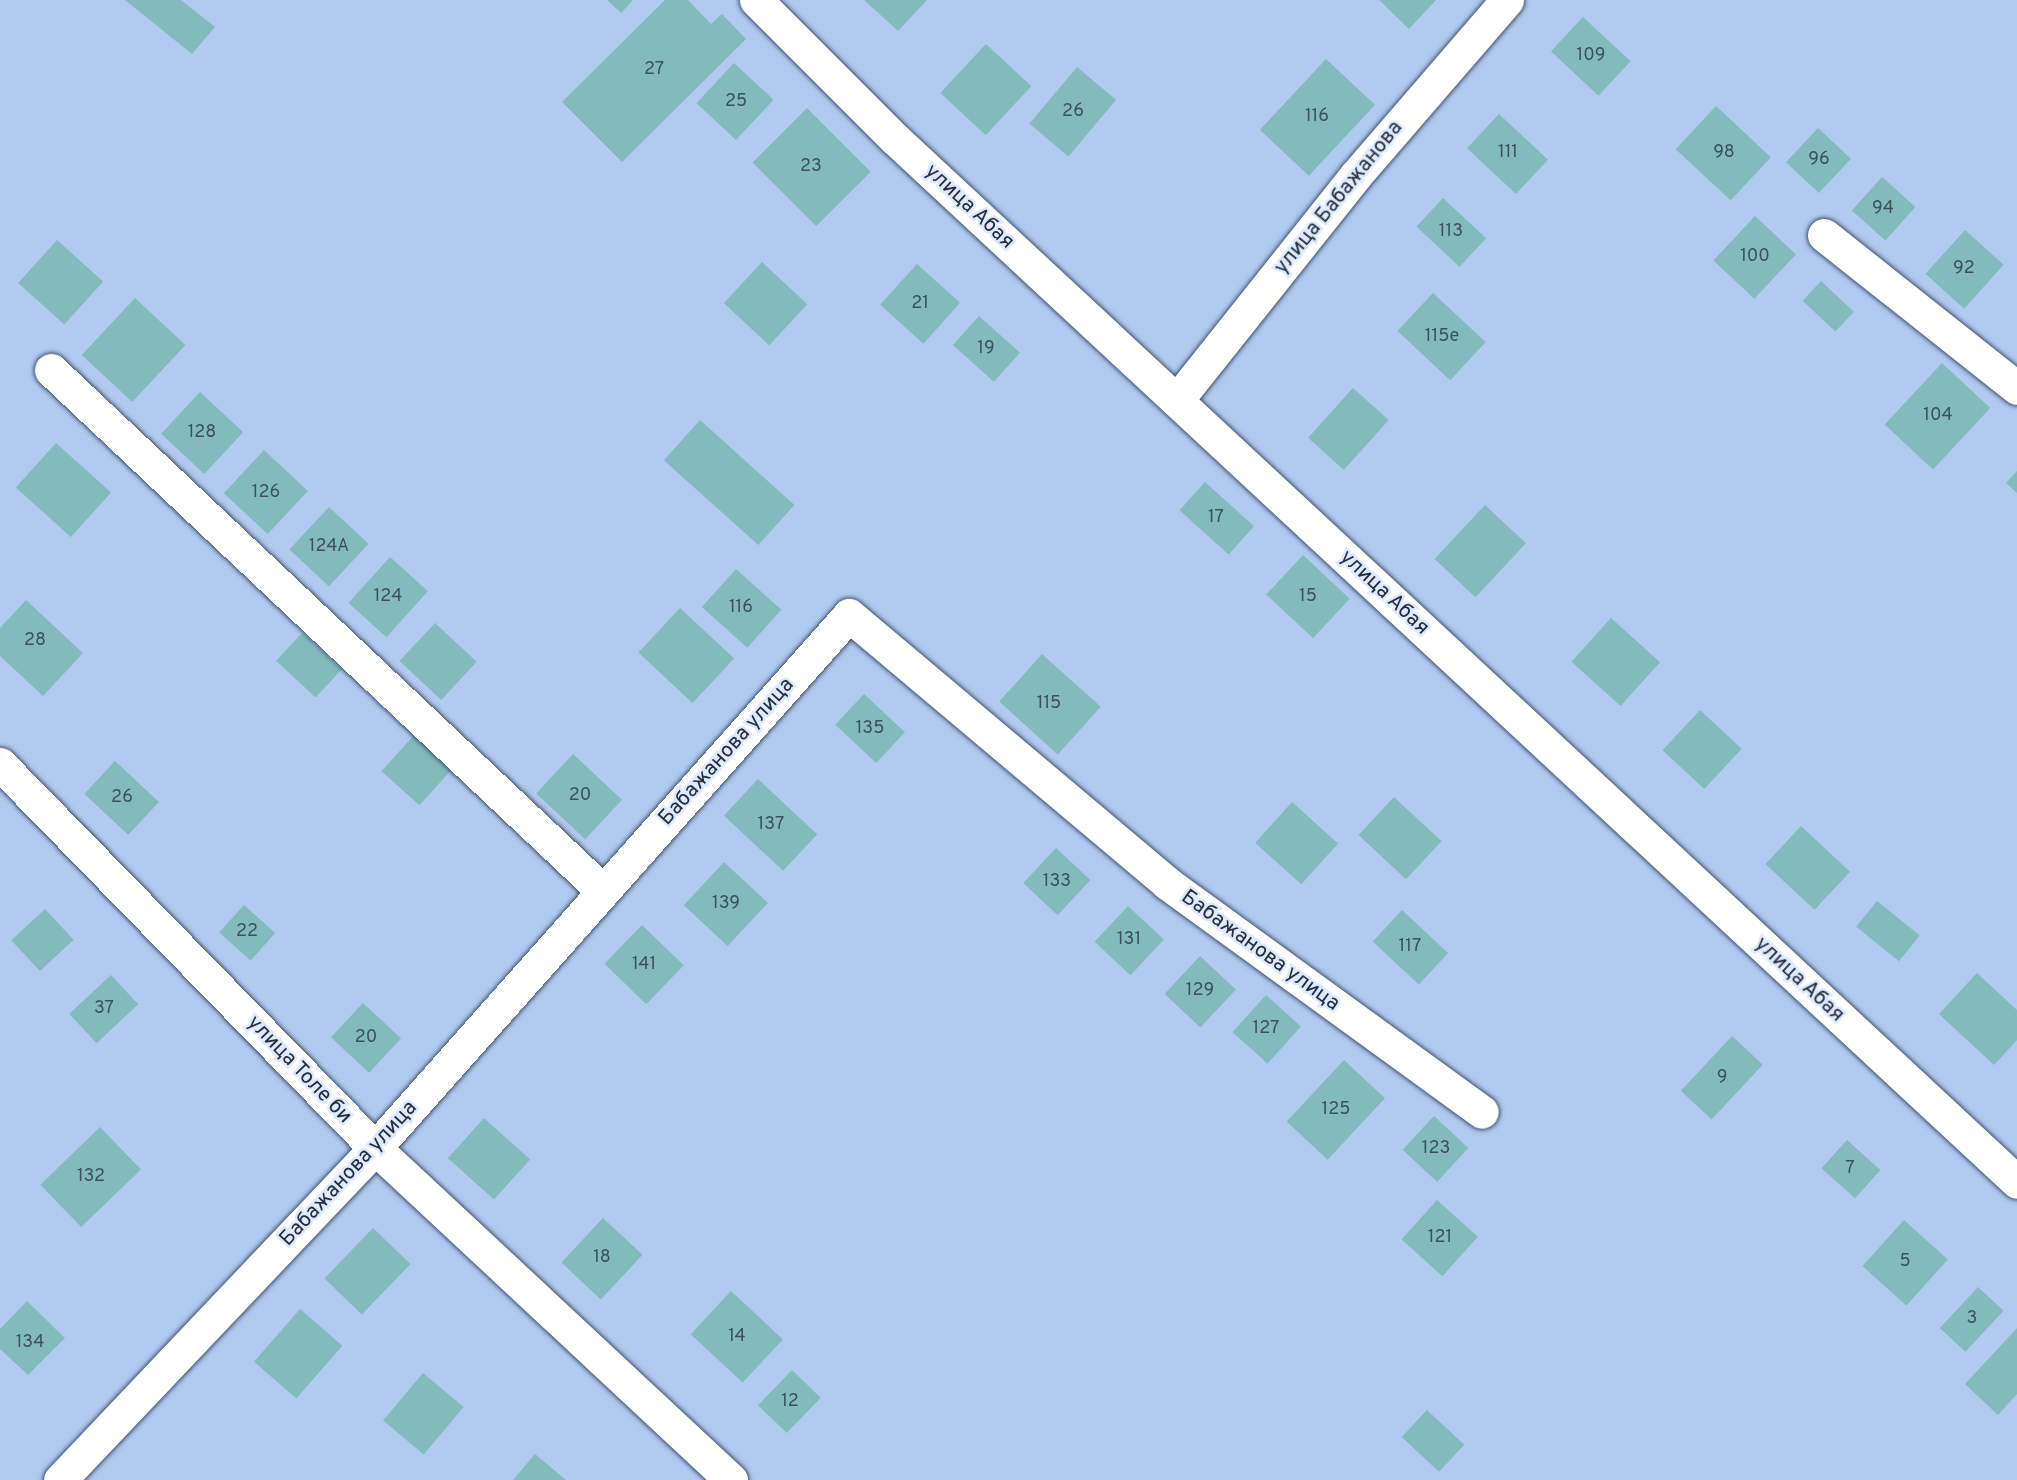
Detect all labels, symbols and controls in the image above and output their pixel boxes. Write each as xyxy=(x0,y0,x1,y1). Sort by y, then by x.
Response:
house number: 109 xyxy=(1576,45,1606,67)
house number: 27 xyxy=(644,59,664,81)
house number: 25 xyxy=(725,91,747,113)
house number: 26 xyxy=(1062,101,1084,123)
house number: 116 xyxy=(1305,106,1329,128)
street label: улица Бабажанова xyxy=(1269,116,1409,280)
house number: 111 xyxy=(1498,142,1518,164)
house number: 98 xyxy=(1713,142,1735,164)
house number: 96 xyxy=(1808,149,1830,171)
house number: 23 xyxy=(800,156,822,178)
street label: улица Абая xyxy=(919,159,1019,255)
house number: 94 xyxy=(1872,198,1894,220)
house number: 113 xyxy=(1439,221,1463,243)
house number: 100 xyxy=(1740,246,1770,268)
house number: 92 xyxy=(1953,258,1975,280)
house number: 21 xyxy=(911,293,929,315)
house number: 115е xyxy=(1425,326,1459,348)
house number: 19 xyxy=(977,338,995,360)
house number: 104 xyxy=(1923,405,1953,427)
house number: 128 xyxy=(188,422,216,444)
house number: 126 xyxy=(252,482,280,504)
house number: 17 xyxy=(1208,507,1224,529)
house number: 124А xyxy=(309,536,349,558)
street label: улица Абая xyxy=(1334,545,1434,641)
house number: 124 xyxy=(374,586,402,608)
house number: 15 xyxy=(1299,586,1317,608)
house number: 116 xyxy=(729,597,753,619)
house number: 28 xyxy=(24,630,46,652)
street label: Бабажанова улица xyxy=(654,673,800,831)
house number: 115 xyxy=(1037,693,1061,715)
house number: 135 xyxy=(856,718,884,740)
house number: 20 xyxy=(569,785,591,807)
house number: 26 xyxy=(111,787,133,809)
house number: 137 xyxy=(758,814,784,836)
house number: 133 xyxy=(1043,871,1071,893)
street label: Бабажанова улица xyxy=(1176,885,1344,1017)
house number: 139 xyxy=(712,893,740,915)
house number: 22 xyxy=(236,921,258,943)
house number: 131 xyxy=(1117,929,1141,951)
street label: улица Абая xyxy=(1749,932,1849,1028)
house number: 117 xyxy=(1399,936,1421,958)
house number: 141 xyxy=(632,954,656,976)
house number: 129 xyxy=(1186,980,1214,1002)
house number: 37 xyxy=(94,998,114,1020)
street label: улица Толе би xyxy=(241,1011,357,1129)
house number: 127 xyxy=(1253,1018,1279,1040)
house number: 20 xyxy=(355,1027,377,1049)
house number: 9 xyxy=(1717,1067,1727,1089)
street label: Бабажанова улица xyxy=(275,1096,423,1252)
house number: 125 xyxy=(1322,1099,1350,1121)
house number: 123 xyxy=(1422,1138,1450,1160)
house number: 7 xyxy=(1845,1158,1855,1180)
house number: 132 xyxy=(77,1166,105,1188)
house number: 121 xyxy=(1428,1227,1452,1249)
house number: 18 xyxy=(593,1247,611,1269)
house number: 5 xyxy=(1899,1251,1911,1273)
house number: 3 xyxy=(1967,1308,1977,1330)
house number: 14 xyxy=(728,1326,746,1348)
house number: 134 xyxy=(16,1332,44,1354)
house number: 12 xyxy=(781,1391,799,1413)

